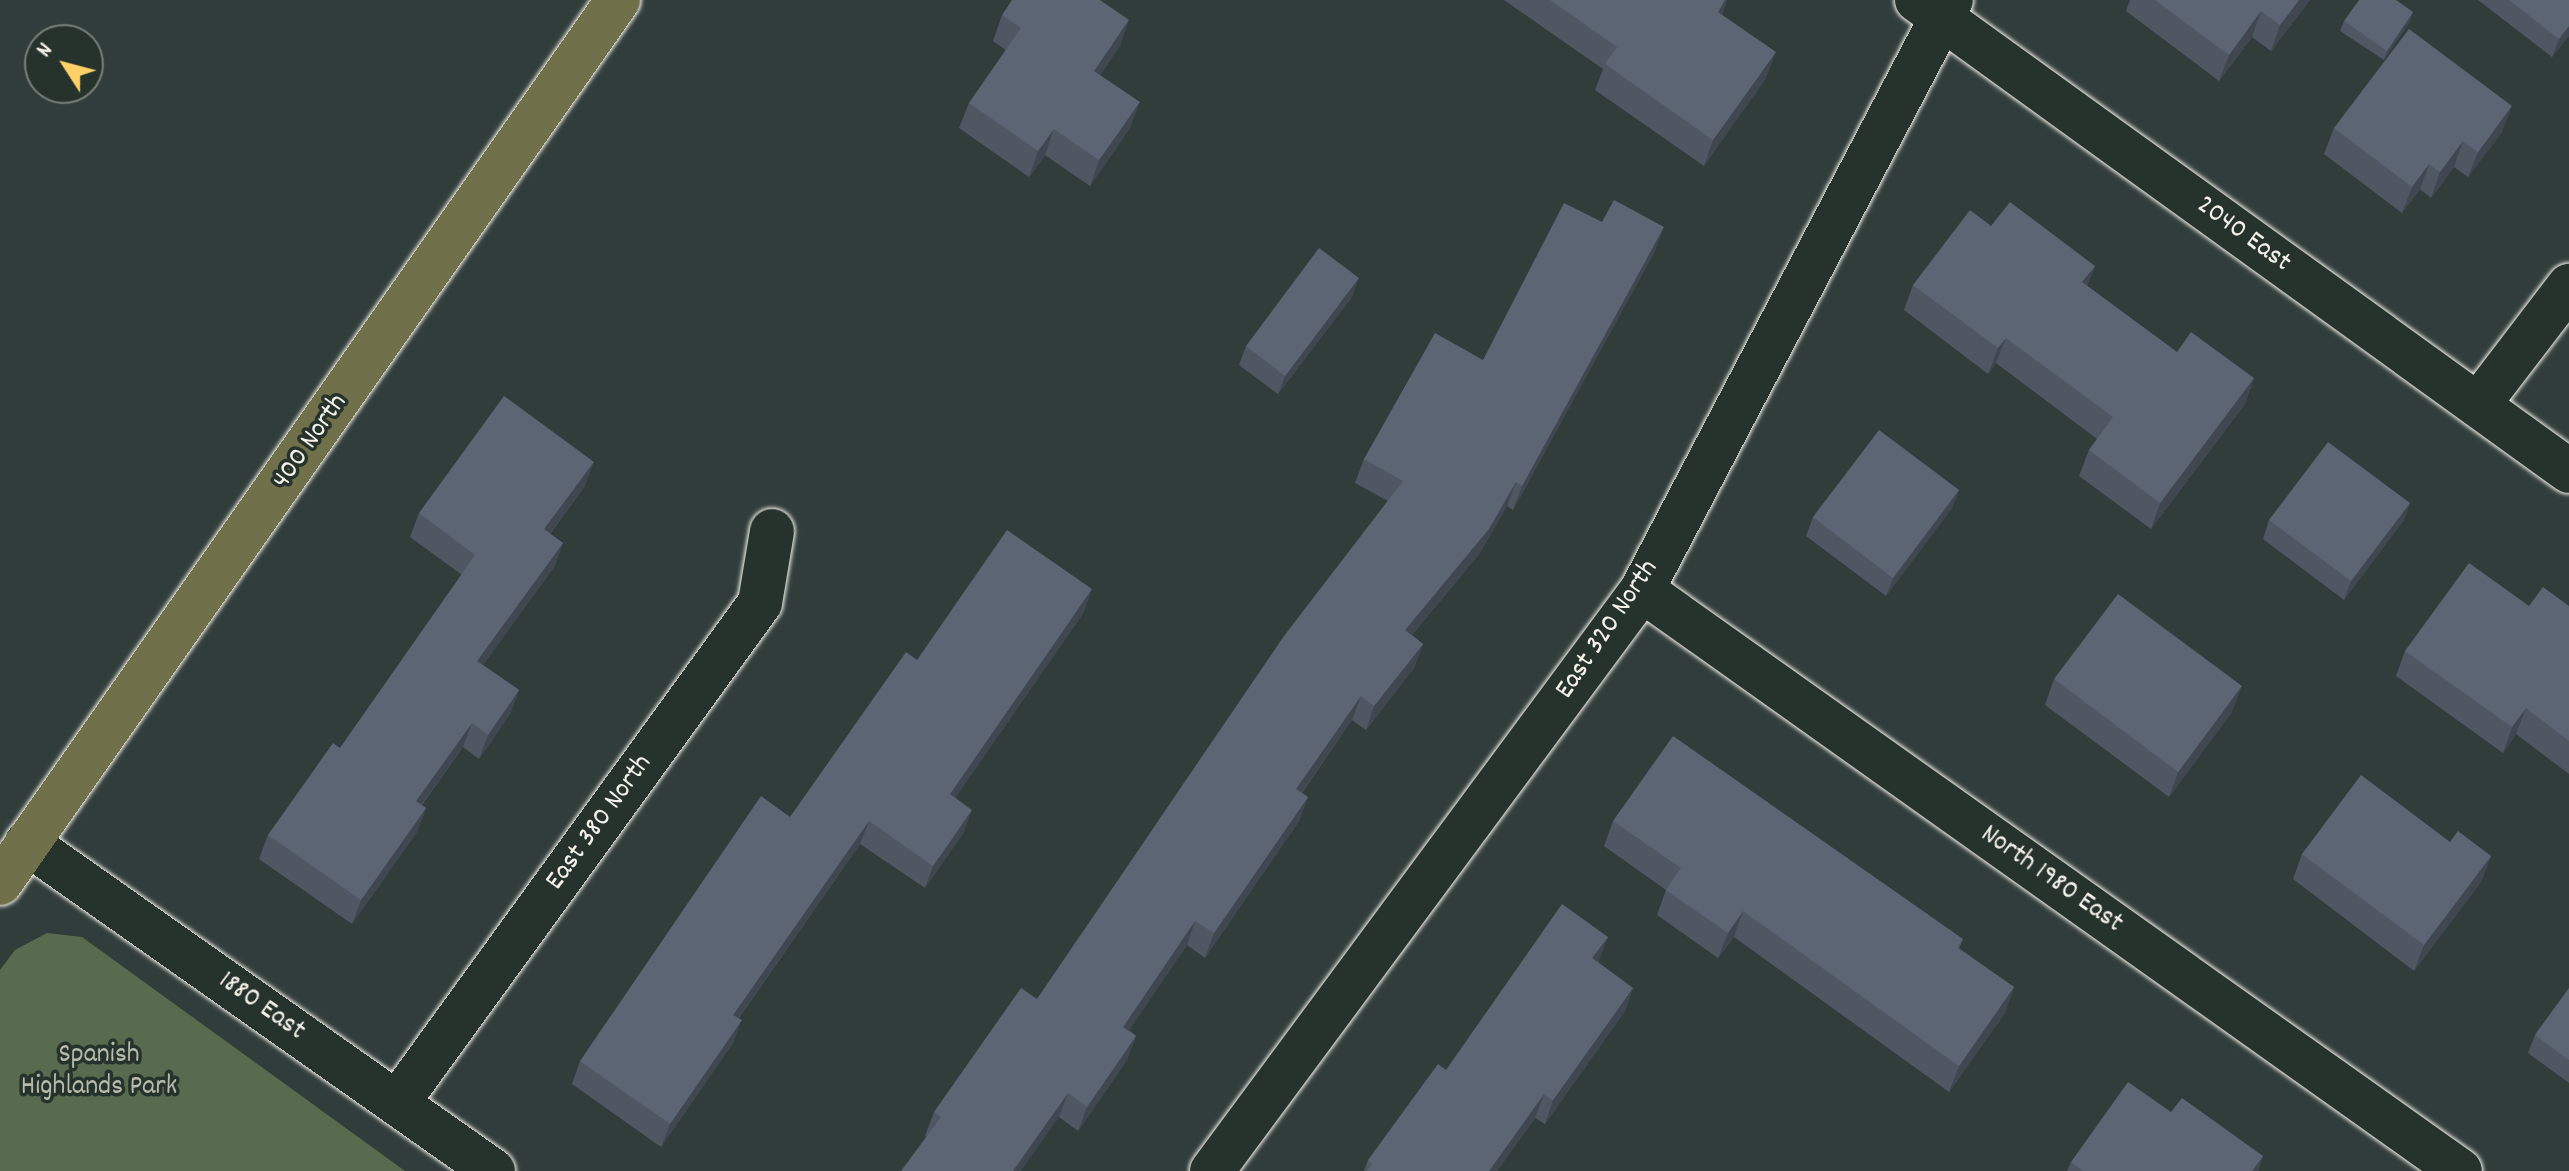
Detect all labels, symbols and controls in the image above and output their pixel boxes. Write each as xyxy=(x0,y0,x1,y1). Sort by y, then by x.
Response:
north arrow xyxy=(24,24,104,104)
text: N xyxy=(30,37,62,64)
street label: 2040 East xyxy=(2189,189,2297,281)
street label: 400 North xyxy=(266,388,356,496)
street label: East 320 North xyxy=(1549,554,1667,706)
street label: East 380 North xyxy=(540,749,660,897)
street label: North 1980 East xyxy=(1973,819,2129,941)
street label: 1880 East xyxy=(211,965,311,1049)
park label: Spanish Highlands Park xyxy=(21,1039,177,1105)

